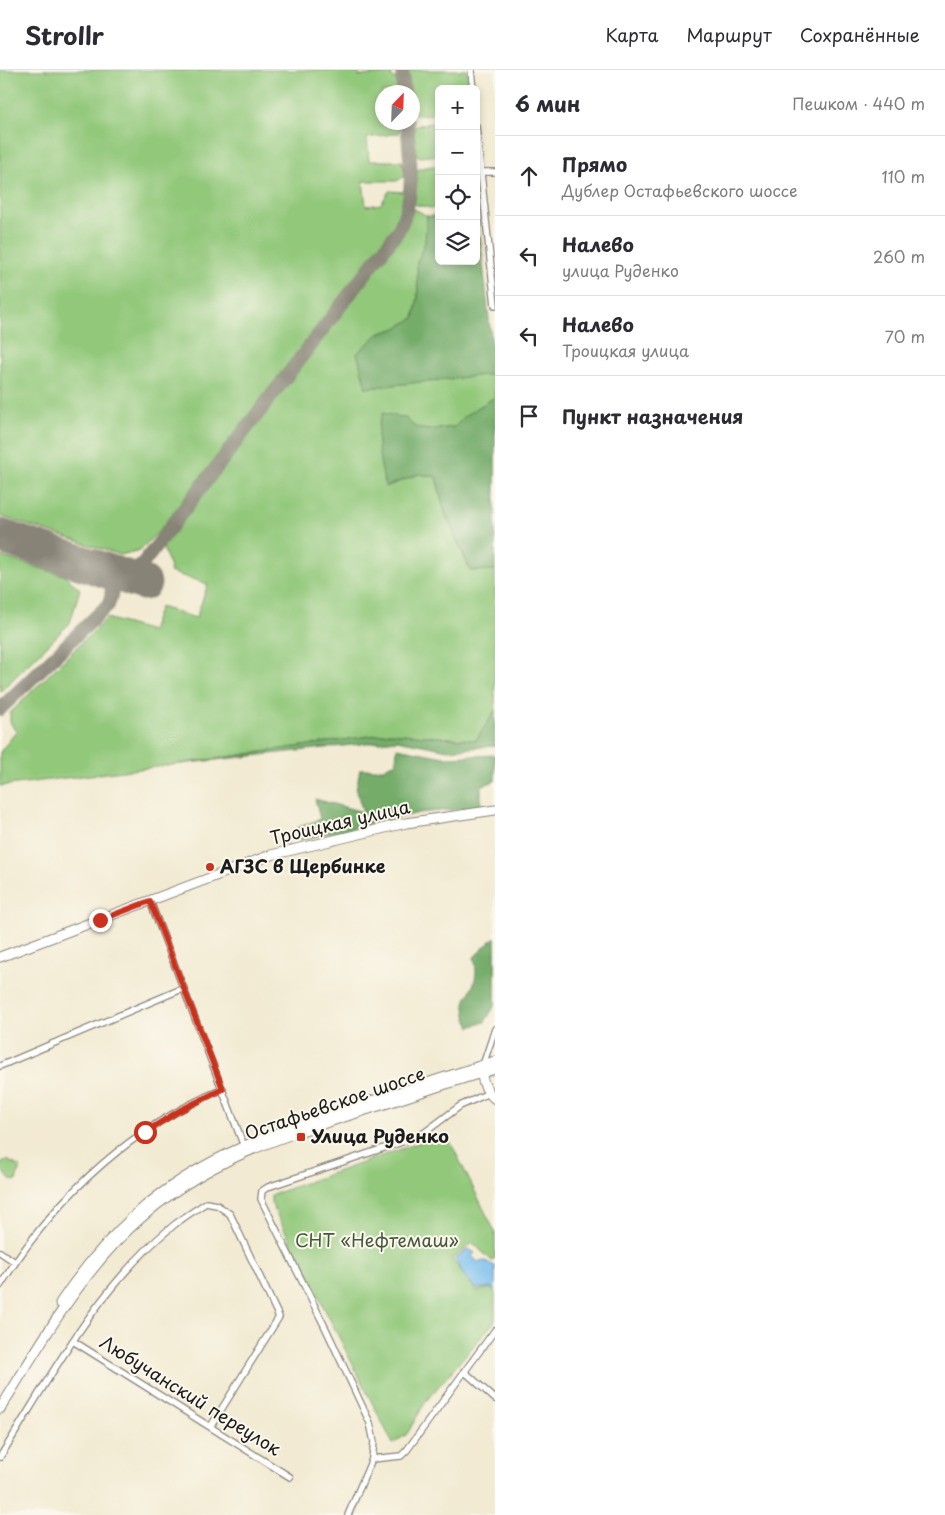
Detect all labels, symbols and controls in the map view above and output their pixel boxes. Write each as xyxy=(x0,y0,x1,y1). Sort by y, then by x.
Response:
text: Strollr xyxy=(25,17,104,53)
text: Карта xyxy=(606,21,658,48)
text: Маршрут xyxy=(686,21,772,48)
text: Сохранённые xyxy=(800,21,920,48)
north arrow xyxy=(375,85,420,130)
map controls xyxy=(435,85,480,265)
button: + xyxy=(435,85,480,130)
text: 6 мин xyxy=(515,87,581,119)
text: Пешком · 440 m xyxy=(792,91,925,115)
button: − xyxy=(435,130,480,175)
text: Прямо xyxy=(562,150,627,178)
icon: ahead xyxy=(515,162,543,190)
text: 110 m xyxy=(882,164,925,188)
button: locate xyxy=(435,175,480,220)
text: Дублер Остафьевского шоссе xyxy=(562,178,798,202)
button: layers xyxy=(435,220,480,265)
text: Налево xyxy=(562,230,634,258)
icon: left xyxy=(515,242,543,270)
text: 260 m xyxy=(873,244,925,268)
text: улица Руденко xyxy=(562,258,679,282)
text: Налево xyxy=(562,310,634,338)
icon: left xyxy=(515,322,543,350)
text: 70 m xyxy=(885,324,925,348)
text: Троицкая улица xyxy=(562,338,689,362)
icon: arrive xyxy=(515,402,543,430)
text: Пункт назначения xyxy=(562,402,743,430)
street label: Троицкая улица xyxy=(267,792,413,851)
place label: АГЗС в Щербинке xyxy=(220,852,386,879)
marker: АГЗС в Щербинке xyxy=(204,861,216,873)
route end xyxy=(89,909,112,932)
street label: Остафьевское шоссе xyxy=(241,1059,428,1146)
route start xyxy=(134,1121,157,1144)
place label: Улица Руденко xyxy=(310,1122,449,1149)
marker: Улица Руденко xyxy=(295,1131,307,1143)
park label: СНТ «Нефтемаш» xyxy=(295,1226,459,1253)
street label: Любучанский переулок xyxy=(95,1328,287,1462)

